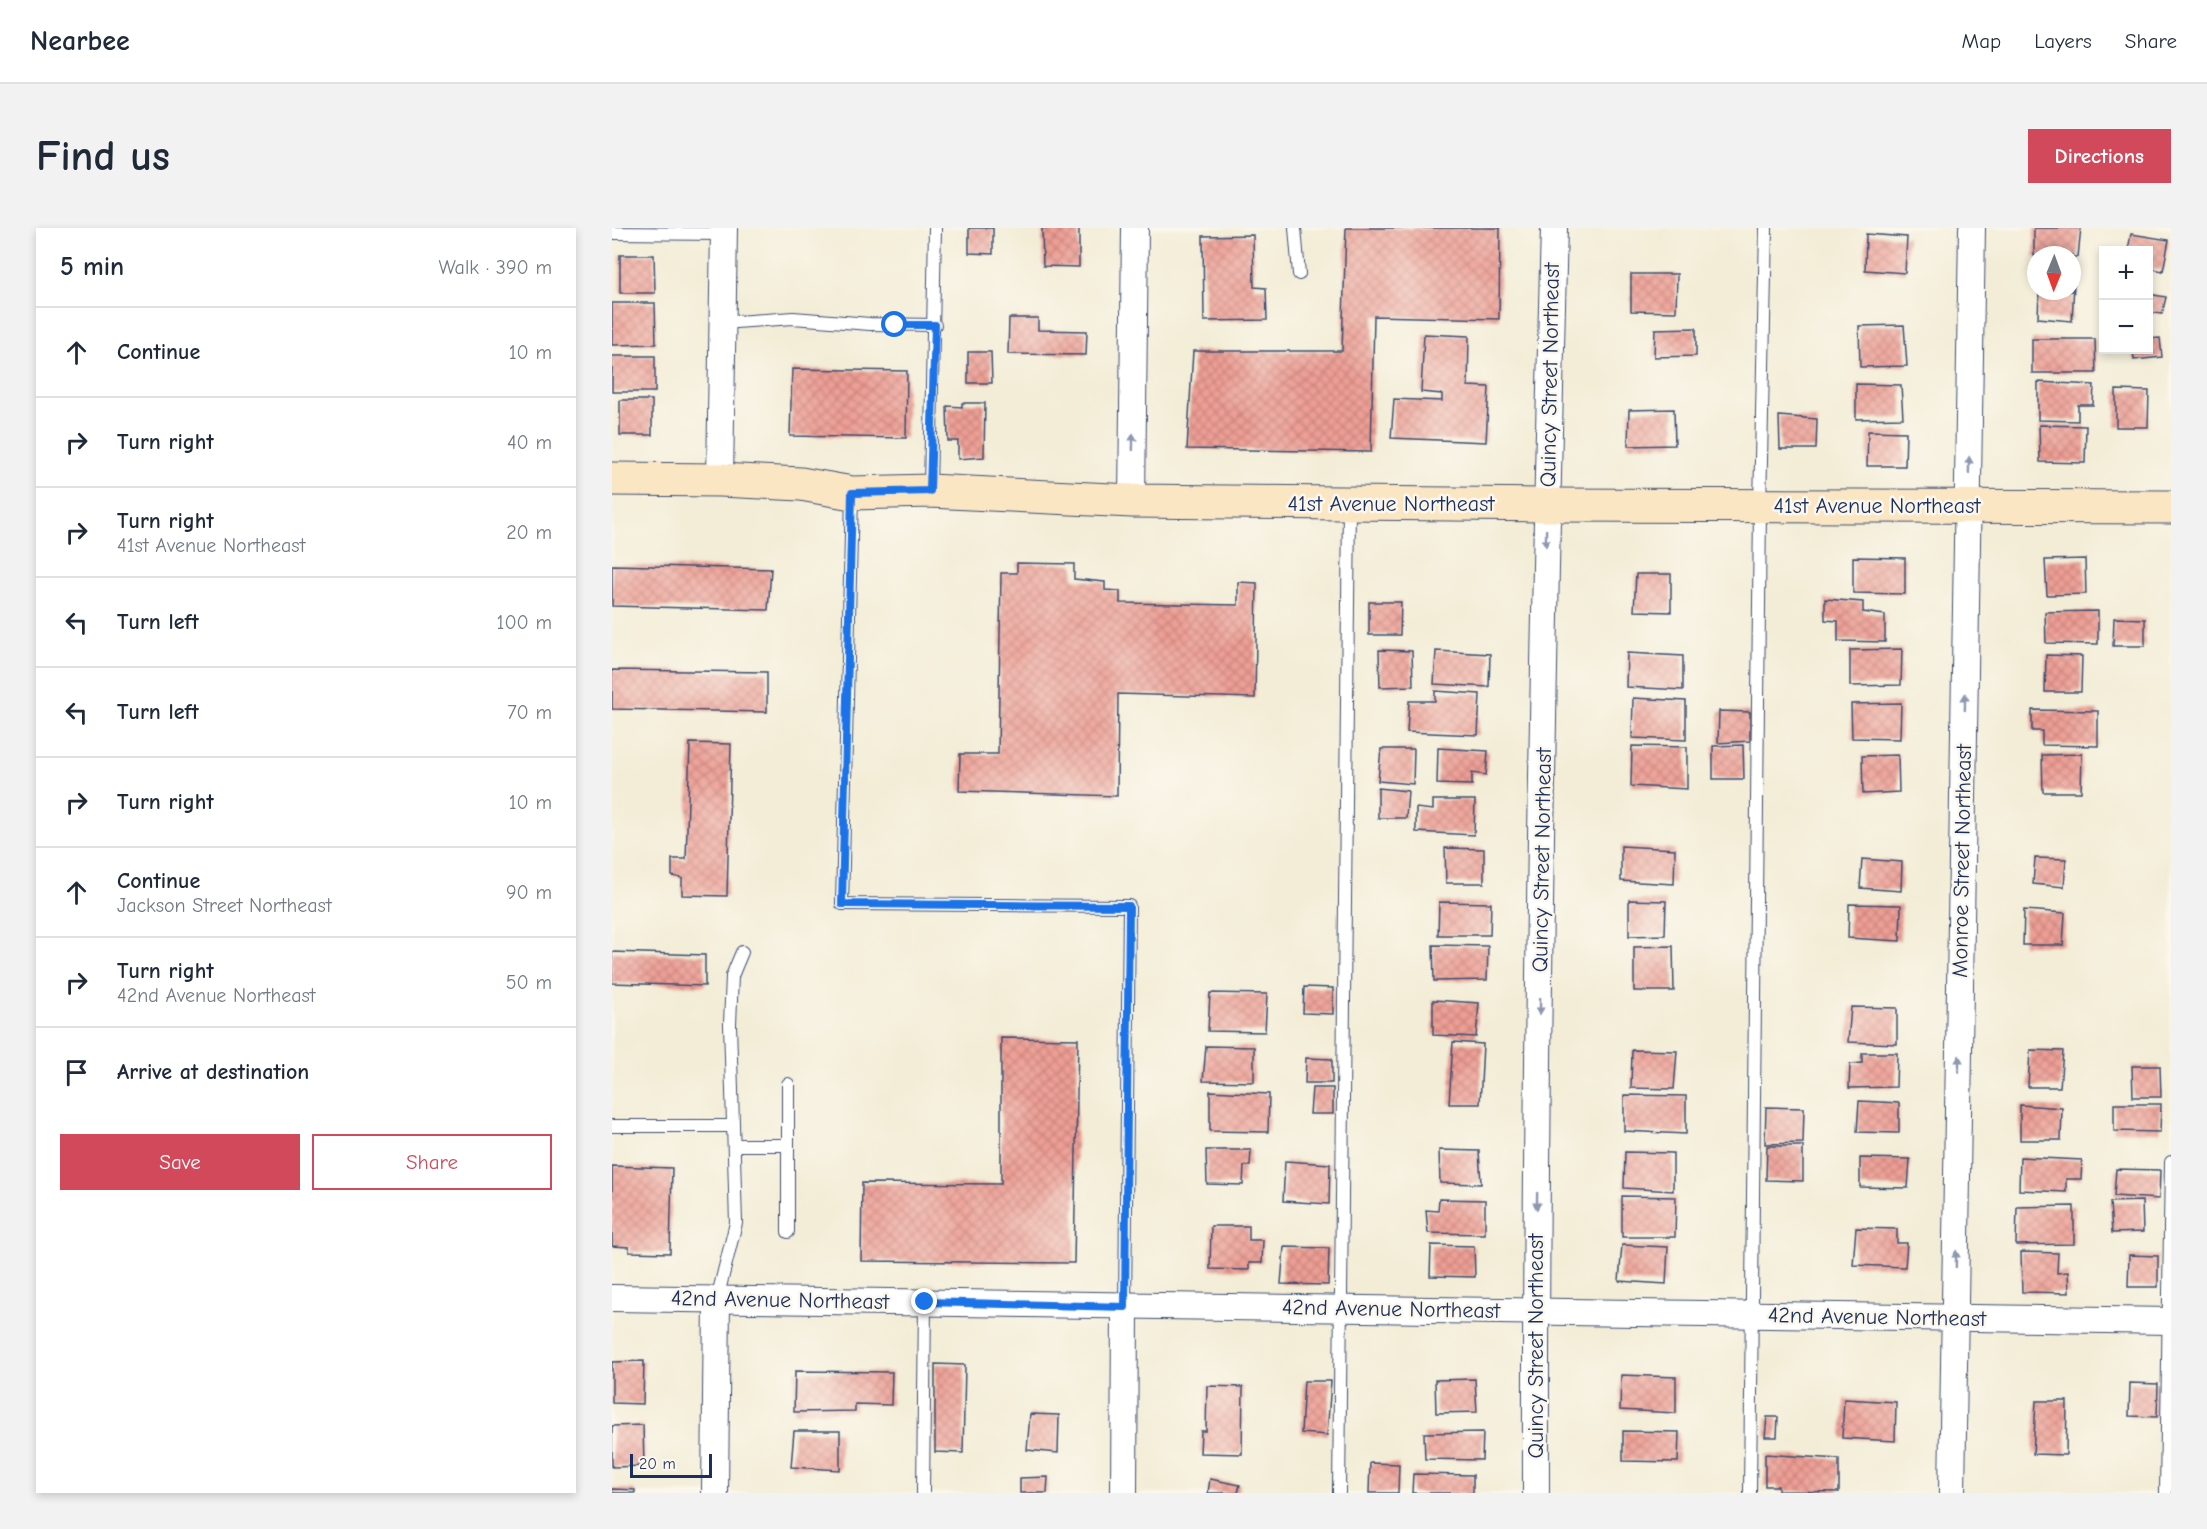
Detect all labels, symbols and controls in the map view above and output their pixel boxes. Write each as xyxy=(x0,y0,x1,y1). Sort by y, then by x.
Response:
text: Nearbee xyxy=(30,25,130,57)
text: Map xyxy=(1962,29,2001,53)
text: Layers xyxy=(2034,29,2092,53)
text: Share xyxy=(2125,29,2177,53)
button: Directions xyxy=(2028,129,2171,183)
text: Find us xyxy=(36,132,170,181)
north arrow xyxy=(2027,246,2081,300)
map controls xyxy=(2099,246,2153,354)
button: + xyxy=(2099,246,2153,300)
text: 5 min xyxy=(60,252,124,282)
text: Walk · 390 m xyxy=(439,256,552,279)
street label: Quincy Street Northeast xyxy=(1535,262,1565,488)
button: − xyxy=(2099,300,2153,354)
route start xyxy=(881,311,907,337)
icon: ahead xyxy=(60,336,93,369)
text: Continue xyxy=(117,339,200,365)
text: 10 m xyxy=(509,341,552,364)
icon: right xyxy=(60,426,93,459)
text: Turn right xyxy=(117,429,214,455)
text: 40 m xyxy=(507,431,552,454)
one-way arrow xyxy=(1128,433,1138,452)
one-way arrow xyxy=(1964,455,1973,474)
street label: 41st Avenue Northeast xyxy=(1287,491,1495,517)
street label: 41st Avenue Northeast xyxy=(1773,493,1981,519)
text: Turn right xyxy=(117,508,214,534)
icon: right xyxy=(60,516,93,549)
text: 20 m xyxy=(506,521,552,544)
one-way arrow xyxy=(1542,529,1551,548)
text: 41st Avenue Northeast xyxy=(117,534,305,557)
icon: left xyxy=(60,606,93,639)
text: Turn left xyxy=(117,609,199,635)
text: 100 m xyxy=(497,611,552,634)
one-way arrow xyxy=(1960,692,1970,711)
icon: left xyxy=(60,696,93,729)
text: Turn left xyxy=(117,699,199,725)
text: 70 m xyxy=(507,701,552,724)
street label: Monroe Street Northeast xyxy=(1947,743,1977,978)
street label: Quincy Street Northeast xyxy=(1527,747,1557,973)
icon: right xyxy=(60,786,93,819)
text: Turn right xyxy=(117,789,214,815)
text: 10 m xyxy=(509,791,552,814)
text: Continue xyxy=(117,868,200,894)
icon: ahead xyxy=(60,876,93,909)
text: 90 m xyxy=(506,881,552,904)
text: Jackson Street Northeast xyxy=(117,894,332,917)
text: Turn right xyxy=(117,958,214,984)
icon: right xyxy=(60,966,93,999)
text: 50 m xyxy=(506,971,552,994)
text: 42nd Avenue Northeast xyxy=(117,984,316,1007)
one-way arrow xyxy=(1535,997,1544,1016)
one-way arrow xyxy=(1954,1055,1964,1074)
icon: arrive xyxy=(60,1056,93,1089)
text: Arrive at destination xyxy=(117,1059,309,1085)
button: Save xyxy=(60,1134,300,1190)
button: Share xyxy=(312,1134,552,1190)
one-way arrow xyxy=(1532,1192,1542,1211)
street label: Quincy Street Northeast xyxy=(1523,1233,1549,1458)
one-way arrow xyxy=(1951,1250,1961,1269)
street label: 42nd Avenue Northeast xyxy=(671,1285,890,1315)
route end xyxy=(911,1288,937,1314)
street label: 42nd Avenue Northeast xyxy=(1282,1294,1501,1324)
street label: 42nd Avenue Northeast xyxy=(1768,1302,1987,1332)
scale bar xyxy=(630,1451,712,1478)
text: 20 m xyxy=(639,1455,676,1473)

